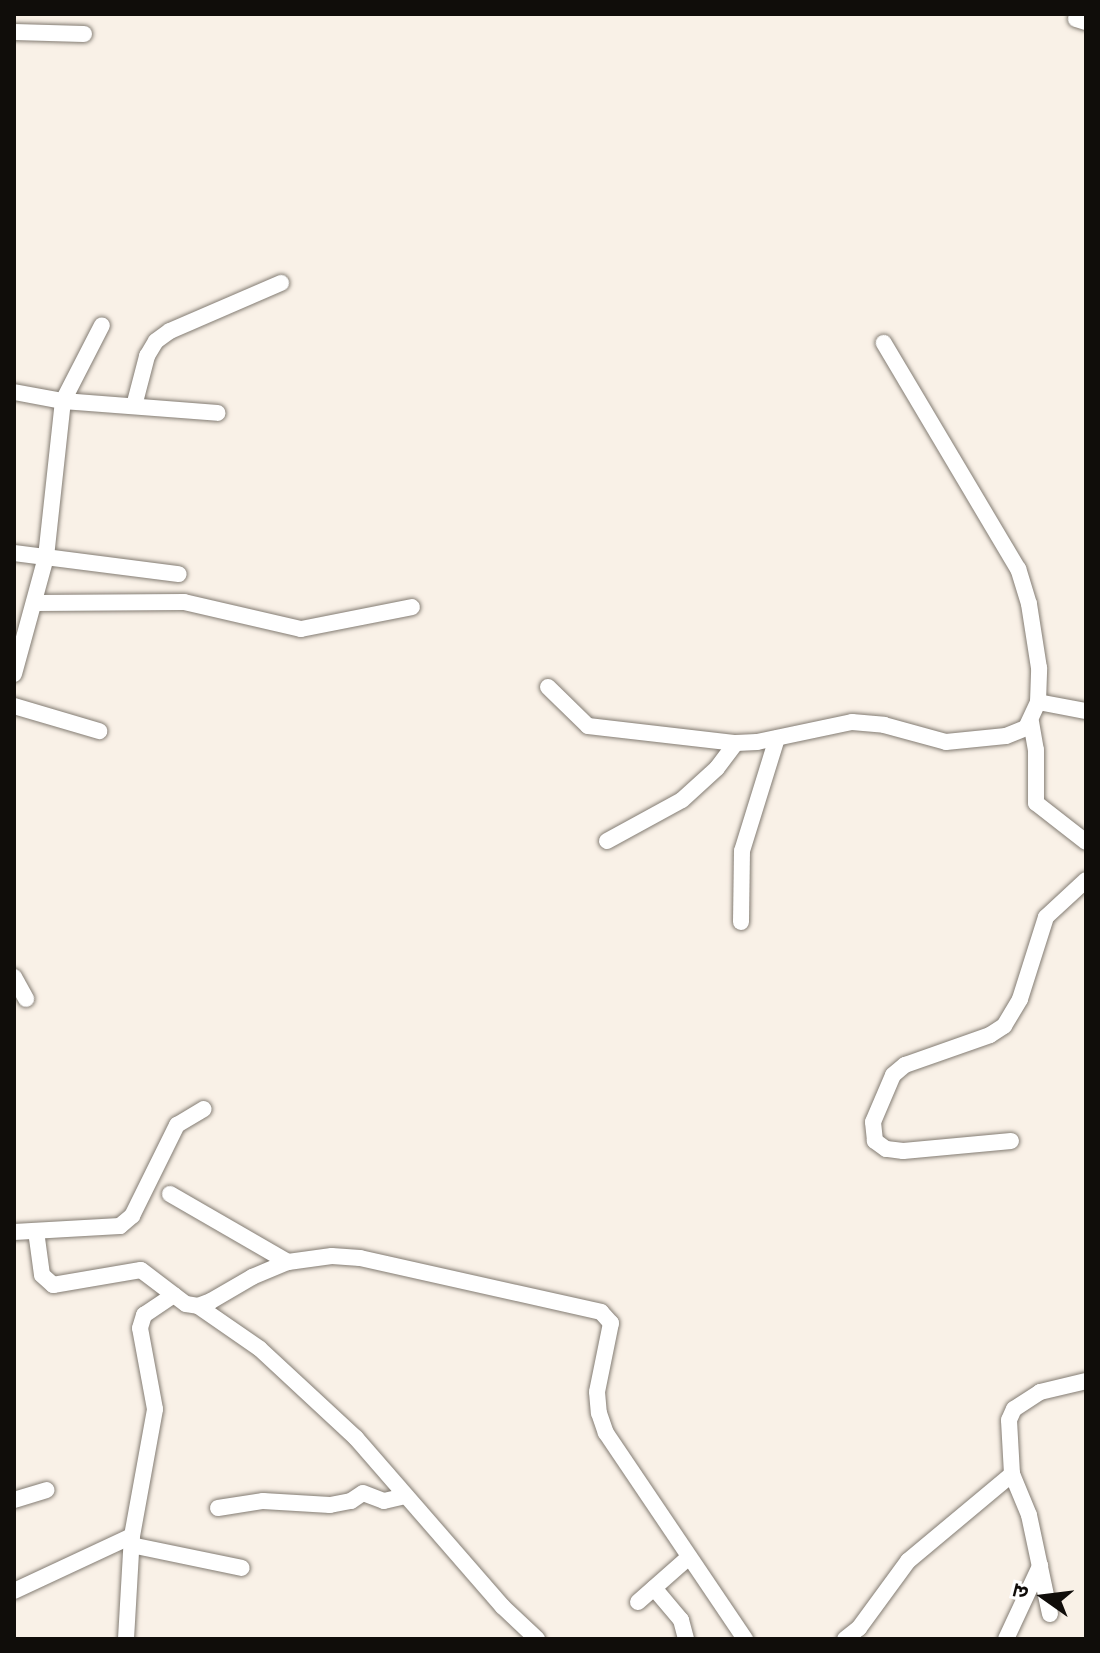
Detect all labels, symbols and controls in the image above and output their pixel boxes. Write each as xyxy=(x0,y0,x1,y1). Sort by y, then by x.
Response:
north arrow xyxy=(1004,1557,1084,1637)
text: उ xyxy=(1006,1582,1035,1601)

